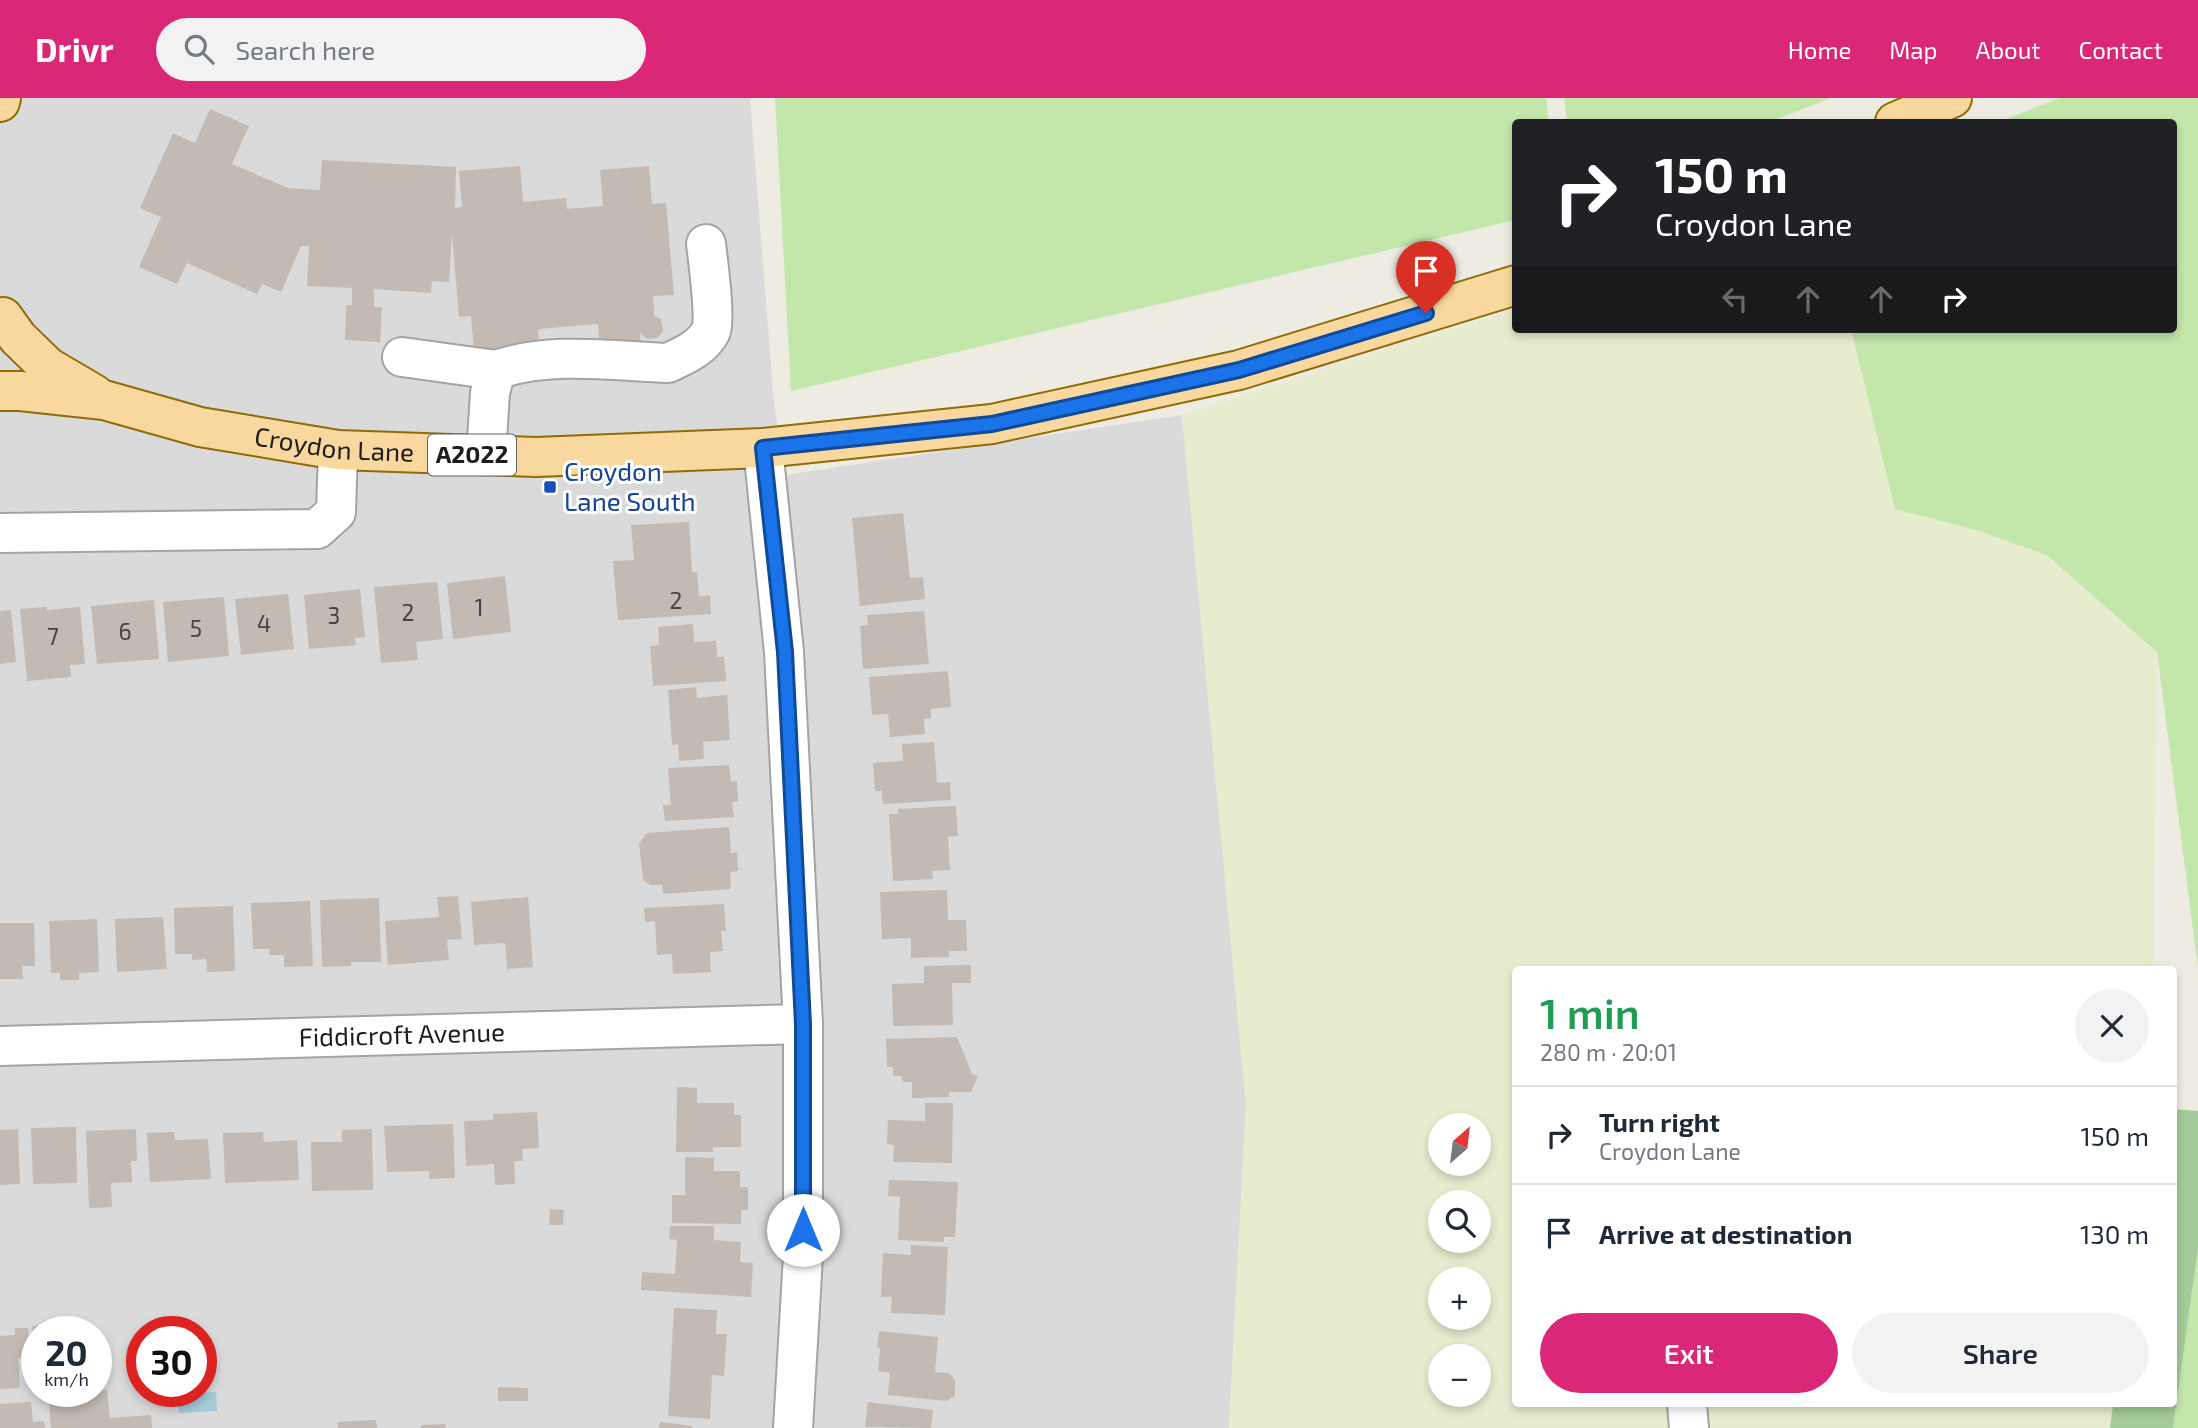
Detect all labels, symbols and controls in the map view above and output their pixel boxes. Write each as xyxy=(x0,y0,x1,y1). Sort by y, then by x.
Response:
search box xyxy=(156,18,646,81)
text: Drivr xyxy=(35,29,114,69)
icon: search xyxy=(180,30,218,68)
text: Search here xyxy=(236,34,375,65)
text: Home xyxy=(1788,35,1851,64)
text: Map xyxy=(1889,35,1937,64)
text: About xyxy=(1975,35,2041,64)
text: Contact xyxy=(2079,35,2163,64)
text: 150 m xyxy=(1655,144,1788,203)
icon: right xyxy=(1540,147,1631,238)
text: Croydon Lane xyxy=(1655,204,1852,242)
pin xyxy=(1396,241,1456,313)
icon: arrive xyxy=(1407,252,1445,290)
icon: left xyxy=(1716,280,1754,318)
icon: ahead xyxy=(1789,280,1827,318)
icon: ahead xyxy=(1862,280,1900,318)
icon: right xyxy=(1935,280,1973,318)
street label: Croydon Lane xyxy=(252,419,415,467)
road number: A2022 xyxy=(428,434,516,476)
place label: Croydon Lane South xyxy=(564,455,696,516)
marker: Croydon Lane South xyxy=(542,479,558,495)
house number: 2 xyxy=(670,586,682,614)
house number: 1 xyxy=(474,593,484,621)
house number: 2 xyxy=(402,598,414,626)
house number: 3 xyxy=(328,601,340,629)
house number: 4 xyxy=(257,609,271,637)
house number: 5 xyxy=(190,614,202,642)
house number: 6 xyxy=(118,617,132,645)
house number: 7 xyxy=(47,622,59,650)
text: 1 min xyxy=(1540,987,1640,1037)
button: close xyxy=(2075,989,2149,1063)
street label: Fiddicroft Avenue xyxy=(298,1015,505,1052)
text: 280 m · 20:01 xyxy=(1540,1038,1677,1066)
text: Turn right xyxy=(1599,1106,1720,1137)
north arrow xyxy=(1428,1113,1491,1176)
map controls xyxy=(1428,1113,1491,1407)
icon: right xyxy=(1540,1116,1578,1154)
text: 150 m xyxy=(2080,1120,2149,1151)
text: Croydon Lane xyxy=(1599,1137,1741,1165)
button: search xyxy=(1428,1190,1491,1253)
position arrow xyxy=(766,1193,840,1267)
icon: arrive xyxy=(1540,1214,1578,1252)
text: Arrive at destination xyxy=(1599,1218,1852,1249)
text: 130 m xyxy=(2080,1218,2149,1249)
button: + xyxy=(1428,1267,1491,1330)
button: Exit xyxy=(1540,1313,1838,1393)
button: Share xyxy=(1852,1313,2149,1393)
speed limit sign: 30 xyxy=(126,1316,217,1407)
text: 20 xyxy=(45,1331,88,1373)
button: − xyxy=(1428,1344,1491,1407)
text: km/h xyxy=(44,1368,89,1390)

